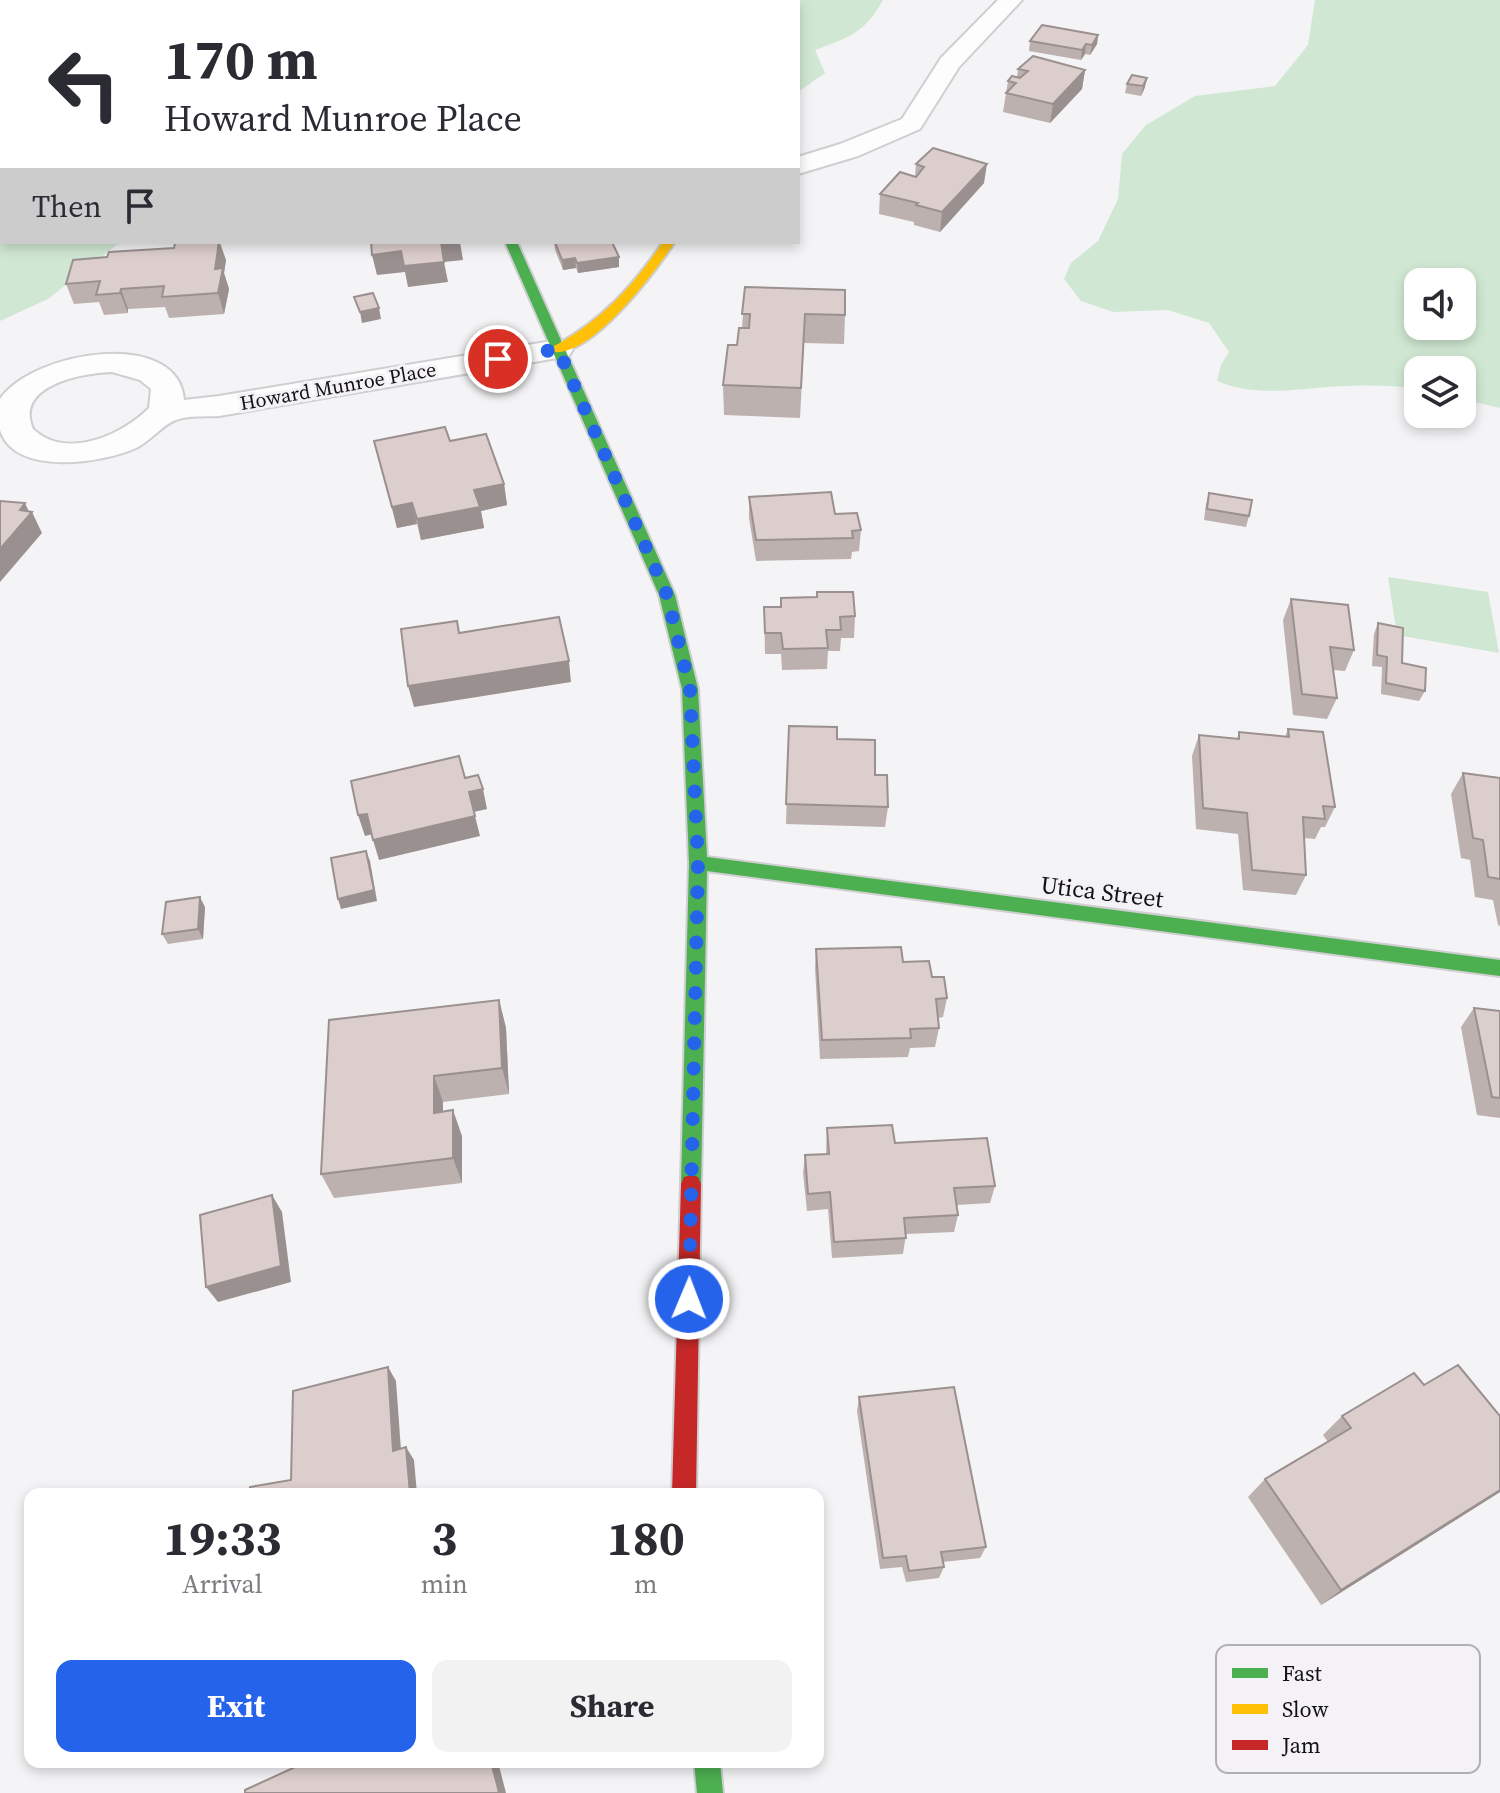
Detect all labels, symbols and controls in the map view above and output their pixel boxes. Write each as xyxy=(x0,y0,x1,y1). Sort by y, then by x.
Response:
text: 170 m xyxy=(164,21,318,98)
icon: left xyxy=(32,32,136,136)
text: Howard Munroe Place xyxy=(164,94,522,143)
icon: arrive xyxy=(118,184,162,228)
text: Then xyxy=(32,186,102,227)
map controls xyxy=(1404,268,1476,428)
button: sound xyxy=(1404,268,1476,340)
pin xyxy=(464,325,532,393)
icon: arrive xyxy=(476,337,520,381)
street label: Howard Munroe Place xyxy=(238,355,438,417)
button: layers xyxy=(1404,356,1476,428)
street label: Utica Street xyxy=(1039,868,1166,915)
position arrow xyxy=(647,1257,731,1341)
text: 19:33 xyxy=(163,1505,282,1571)
text: 3 xyxy=(431,1505,457,1571)
text: 180 xyxy=(607,1505,685,1571)
text: Arrival xyxy=(182,1566,263,1602)
text: min xyxy=(421,1566,468,1602)
text: m xyxy=(634,1566,658,1602)
legend xyxy=(1216,1645,1480,1773)
text: Fast xyxy=(1282,1658,1323,1688)
button: Exit xyxy=(56,1660,416,1752)
button: Share xyxy=(432,1660,792,1752)
text: Slow xyxy=(1282,1694,1329,1724)
text: Jam xyxy=(1281,1730,1321,1760)

